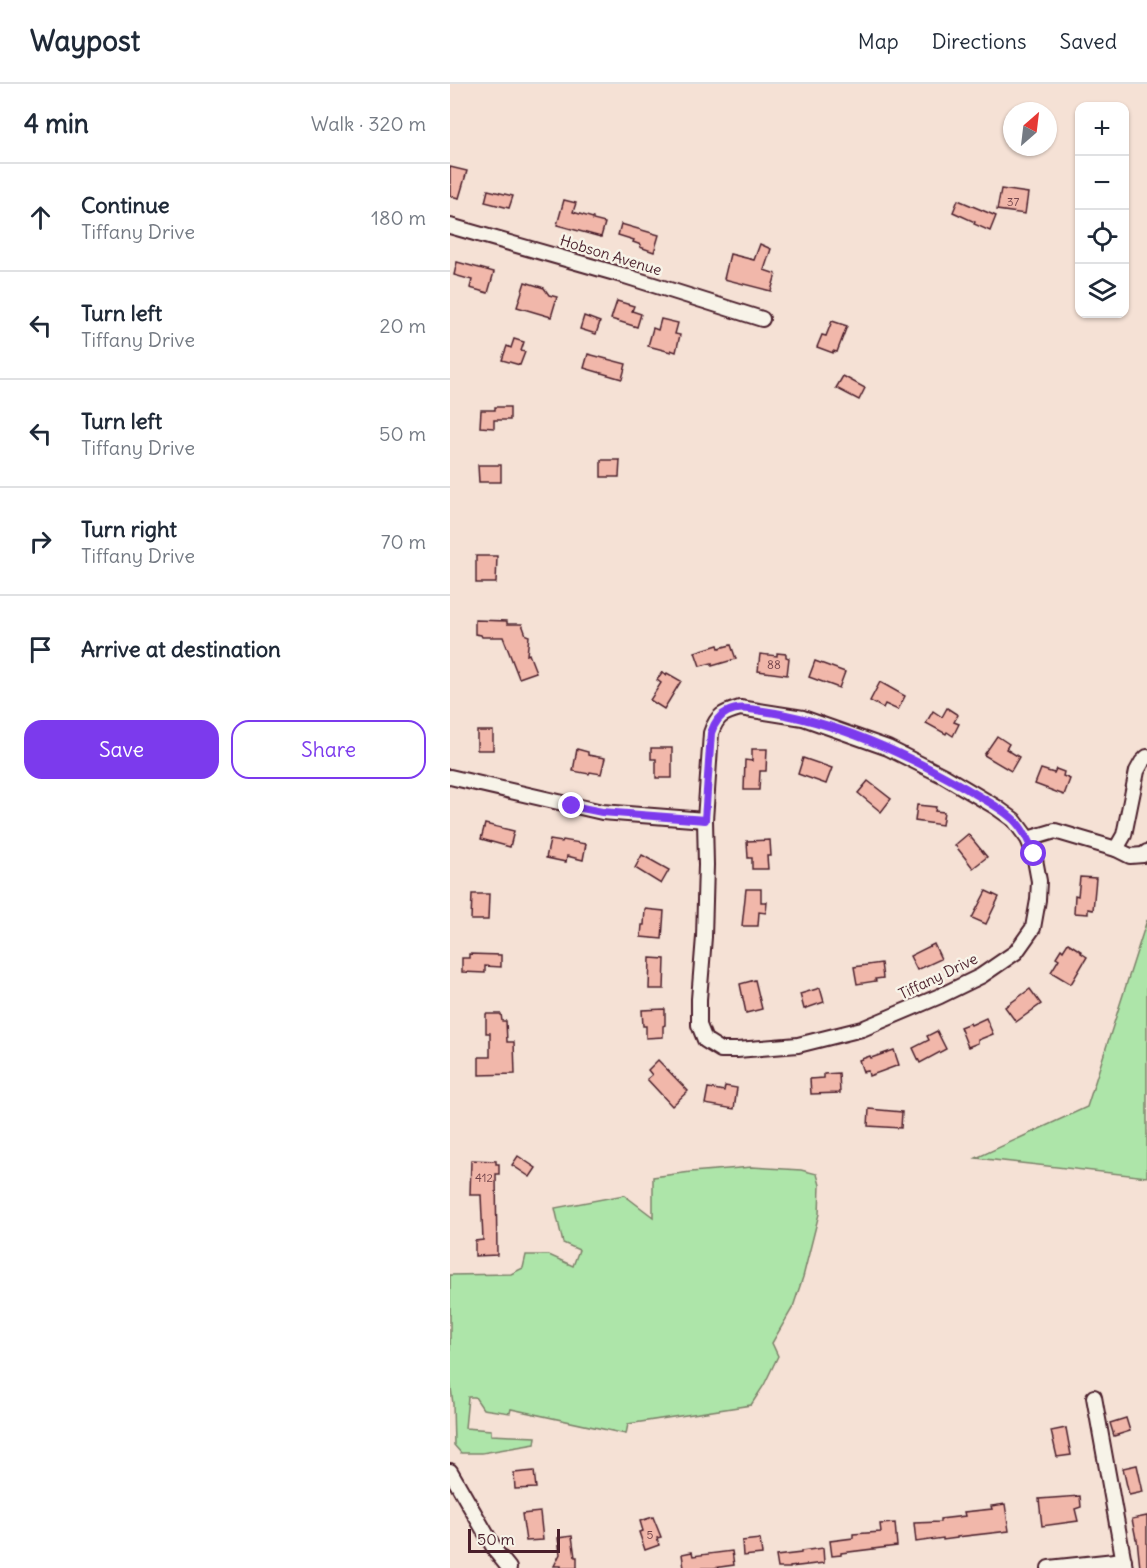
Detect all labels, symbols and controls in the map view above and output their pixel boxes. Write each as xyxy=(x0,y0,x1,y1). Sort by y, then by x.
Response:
text: Waypost xyxy=(30,23,140,59)
text: Map xyxy=(858,28,899,55)
text: Directions xyxy=(932,28,1026,55)
text: Saved xyxy=(1059,28,1117,55)
north arrow xyxy=(1003,102,1057,156)
map controls xyxy=(1075,102,1129,318)
button: + xyxy=(1075,102,1129,156)
text: 4 min xyxy=(24,107,89,140)
text: Walk · 320 m xyxy=(311,111,426,136)
button: − xyxy=(1075,156,1129,210)
text: Continue xyxy=(81,191,170,219)
house number: 37 xyxy=(1007,194,1019,209)
icon: ahead xyxy=(24,201,57,234)
text: 180 m xyxy=(371,205,426,230)
button: locate xyxy=(1075,210,1129,264)
text: Tiffany Drive xyxy=(81,219,195,244)
street label: Hobson Avenue xyxy=(558,231,664,279)
button: layers xyxy=(1075,264,1129,318)
text: Turn left xyxy=(81,299,162,327)
icon: left xyxy=(24,309,57,342)
text: 20 m xyxy=(380,313,426,338)
text: Tiffany Drive xyxy=(81,327,195,352)
text: Turn left xyxy=(81,407,162,435)
icon: left xyxy=(24,417,57,450)
text: 50 m xyxy=(379,421,426,446)
text: Tiffany Drive xyxy=(81,435,195,460)
text: Turn right xyxy=(81,515,177,543)
icon: right xyxy=(24,525,57,558)
text: 70 m xyxy=(381,529,426,554)
text: Tiffany Drive xyxy=(81,543,195,568)
icon: arrive xyxy=(24,633,57,666)
text: Arrive at destination xyxy=(81,635,281,663)
house number: 88 xyxy=(767,657,781,672)
button: Save xyxy=(24,720,219,779)
button: Share xyxy=(231,720,426,779)
route end xyxy=(558,792,584,818)
route start xyxy=(1020,840,1046,866)
street label: Tiffany Drive xyxy=(895,949,981,1003)
house number: 412 xyxy=(475,1170,494,1185)
scale bar xyxy=(468,1526,560,1554)
house number: 5 xyxy=(647,1527,654,1542)
text: 50 m xyxy=(477,1529,515,1549)

